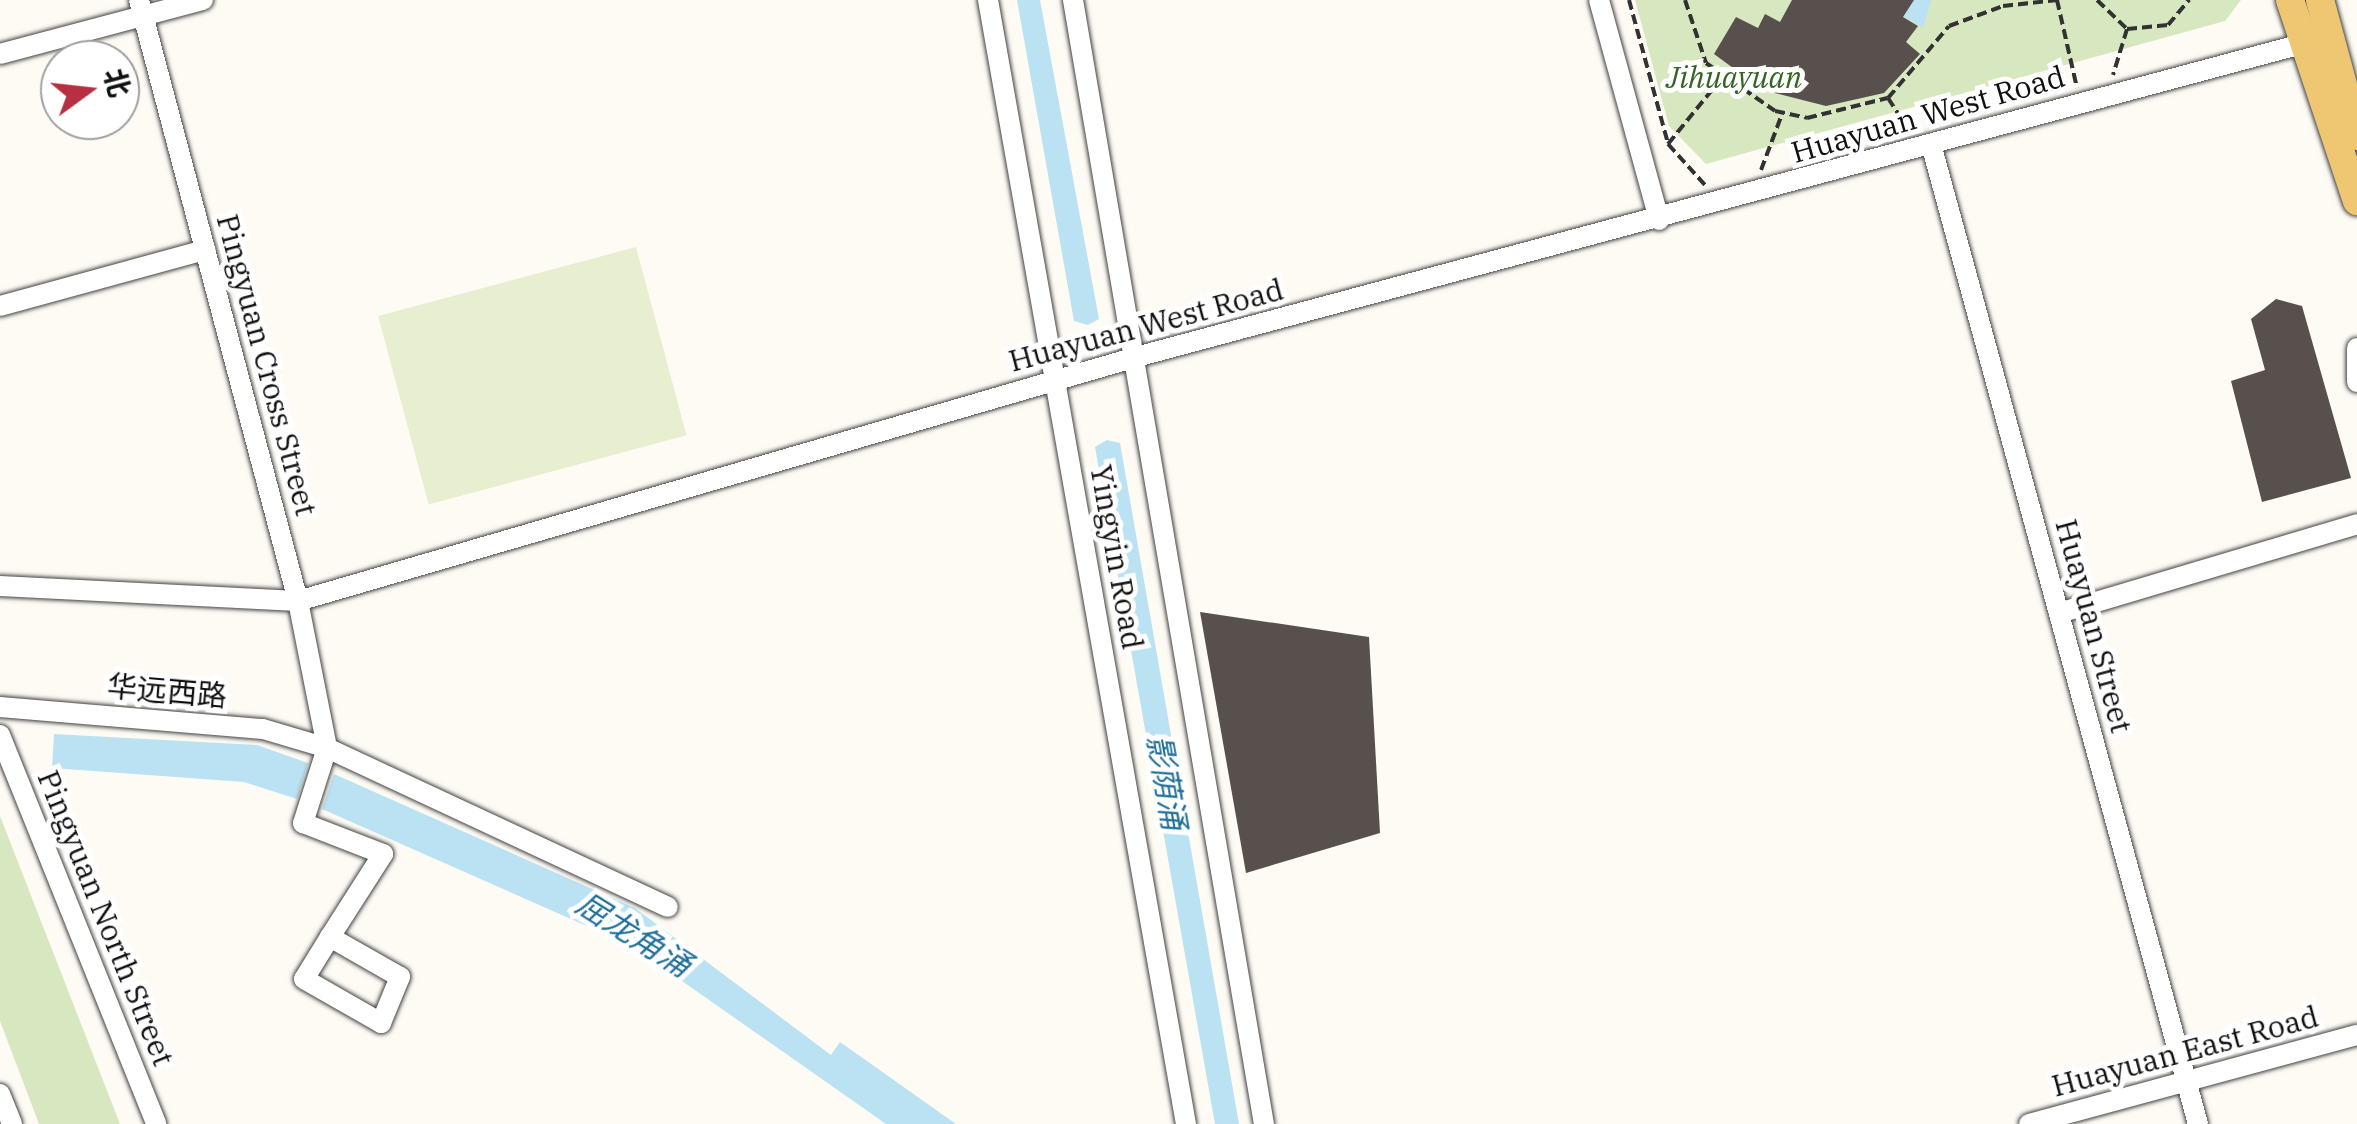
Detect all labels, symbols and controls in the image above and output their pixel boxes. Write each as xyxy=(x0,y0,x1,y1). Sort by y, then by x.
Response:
north arrow xyxy=(40,40,140,140)
street label: Huayuan West Road xyxy=(1787,58,2069,170)
park label: Jihuayuan xyxy=(1666,59,1802,95)
text: 北 xyxy=(96,64,139,101)
street label: Pingyuan Cross Street xyxy=(209,210,325,520)
street label: Huayuan West Road xyxy=(1005,271,1287,379)
street label: Yingyin Road xyxy=(1083,462,1151,652)
street label: Huayuan Street xyxy=(2048,515,2140,737)
street label: 华远西路 xyxy=(106,668,228,714)
water label: 影荫涌 xyxy=(1140,731,1194,833)
street label: Pingyuan North Street xyxy=(30,765,182,1071)
water label: 屈龙角涌 xyxy=(570,884,698,984)
street label: Huayuan East Road xyxy=(2048,998,2322,1104)

